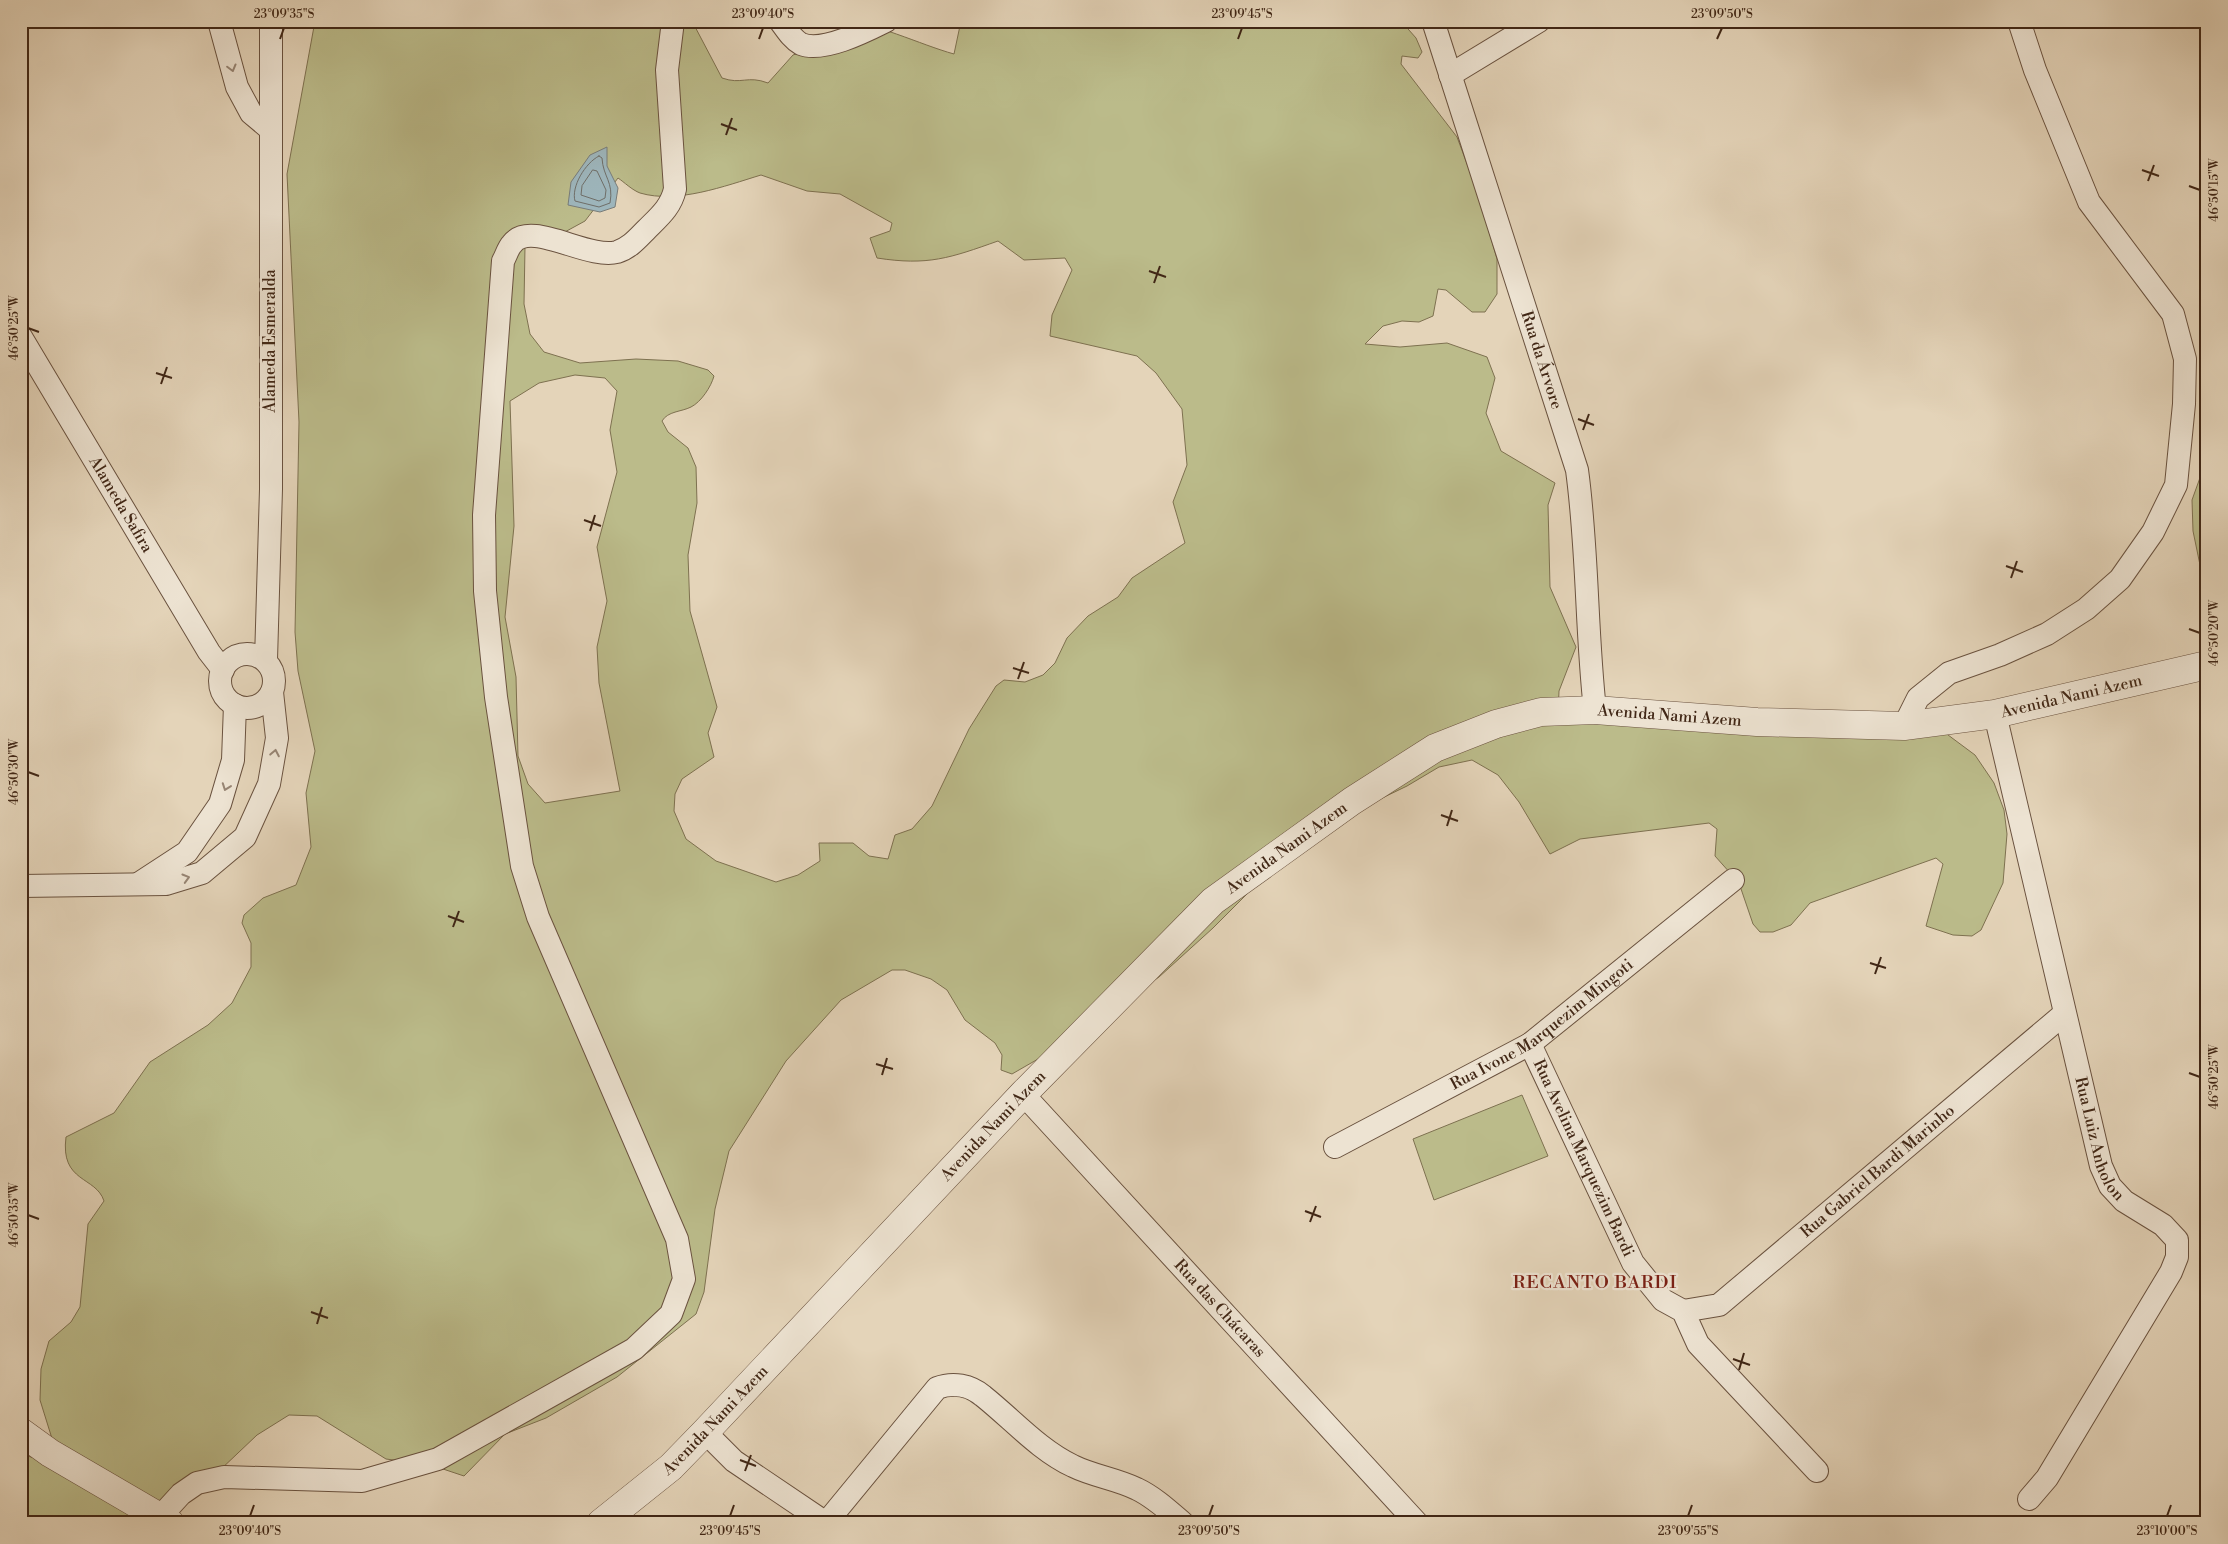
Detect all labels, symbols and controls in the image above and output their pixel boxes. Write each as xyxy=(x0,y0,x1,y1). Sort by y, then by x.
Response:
text: 23°09'35"S xyxy=(254,7,314,22)
text: 23°09'40"S xyxy=(732,7,794,22)
text: 23°09'45"S xyxy=(1211,7,1273,22)
text: 23°09'50"S xyxy=(1691,7,1753,22)
one-way arrow xyxy=(227,64,237,72)
text: 46°50'15"W xyxy=(2207,157,2222,222)
street label: Alameda Esmeralda xyxy=(260,268,280,414)
text: 46°50'25"W xyxy=(7,294,22,361)
street label: Rua da Árvore xyxy=(1517,308,1567,412)
street label: Alameda Safira xyxy=(84,452,158,557)
text: 46°50'20"W xyxy=(2207,599,2222,666)
street label: Avenida Nami Azem xyxy=(1998,670,2144,723)
street label: Avenida Nami Azem xyxy=(1596,700,1742,731)
text: 46°50'30"W xyxy=(7,738,22,805)
one-way arrow xyxy=(269,749,279,758)
one-way arrow xyxy=(222,783,232,791)
street label: Avenida Nami Azem xyxy=(1221,798,1351,899)
one-way arrow xyxy=(181,873,189,883)
street label: Rua Ivone Marquezim Mingoti xyxy=(1447,955,1637,1094)
text: 46°50'25"W xyxy=(2207,1043,2222,1110)
street label: Rua Avelina Marquezim Bardi xyxy=(1529,1056,1639,1260)
street label: Avenida Nami Azem xyxy=(936,1066,1050,1186)
street label: Rua Luiz Anholon xyxy=(2070,1075,2129,1205)
street label: Rua Gabriel Bardi Marinho xyxy=(1796,1100,1959,1242)
text: 46°50'35"W xyxy=(7,1181,22,1247)
street label: Rua das Chácaras xyxy=(1170,1255,1270,1361)
district label: RECANTO BARDI xyxy=(1513,1271,1677,1294)
street label: Avenida Nami Azem xyxy=(658,1361,772,1480)
text: 23°09'40"S xyxy=(219,1524,281,1539)
text: 23°09'45"S xyxy=(699,1524,761,1539)
text: 23°09'50"S xyxy=(1178,1524,1240,1539)
text: 23°09'55"S xyxy=(1658,1524,1718,1539)
text: 23°10'00"S xyxy=(2137,1524,2198,1539)

